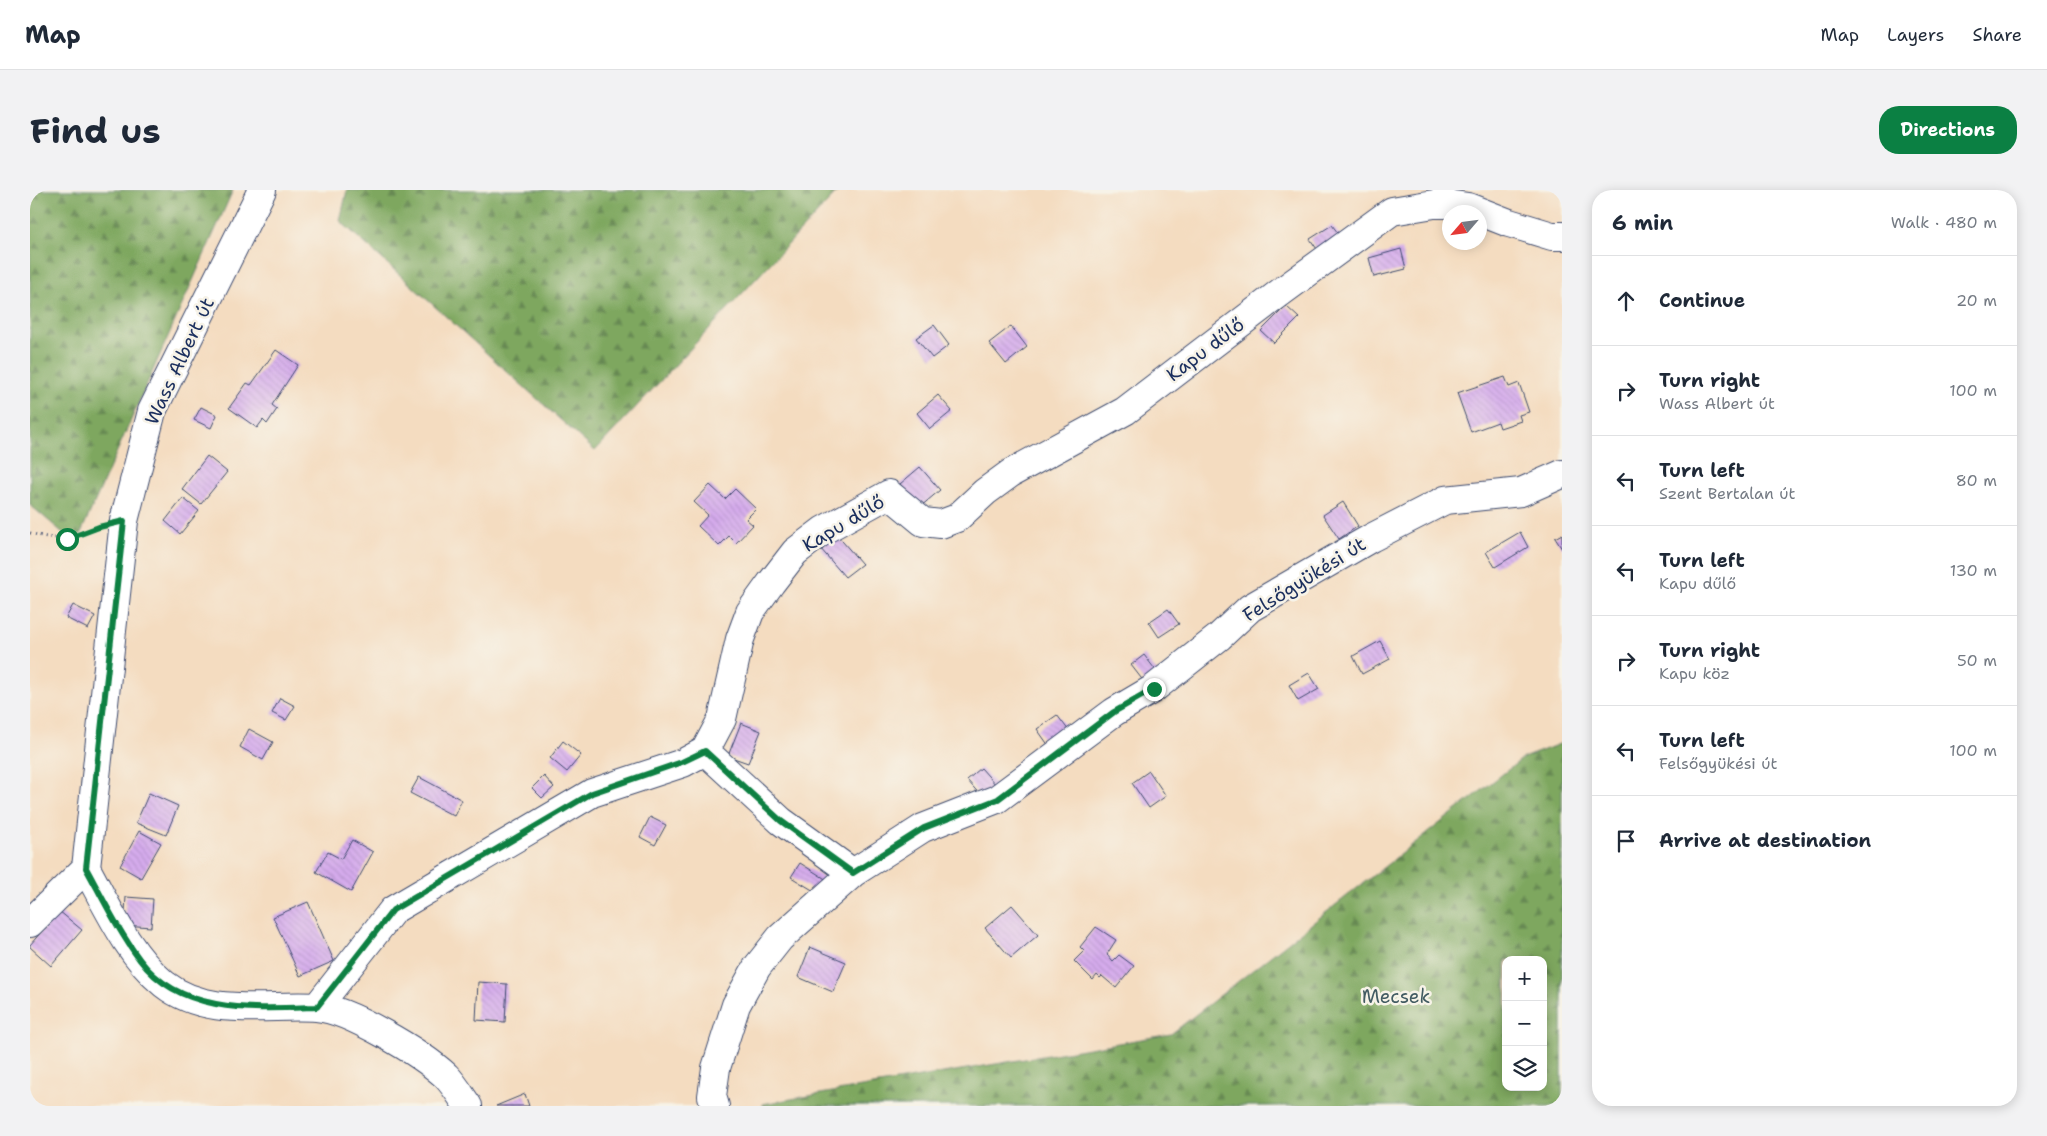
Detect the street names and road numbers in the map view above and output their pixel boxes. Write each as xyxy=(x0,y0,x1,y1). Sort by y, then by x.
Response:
street label: Wass Albert út xyxy=(139,294,220,429)
street label: Kapu dűlő xyxy=(1161,312,1249,387)
street label: Kapu dűlő xyxy=(798,489,889,558)
street label: Felsőgyükési út xyxy=(1238,532,1371,627)

